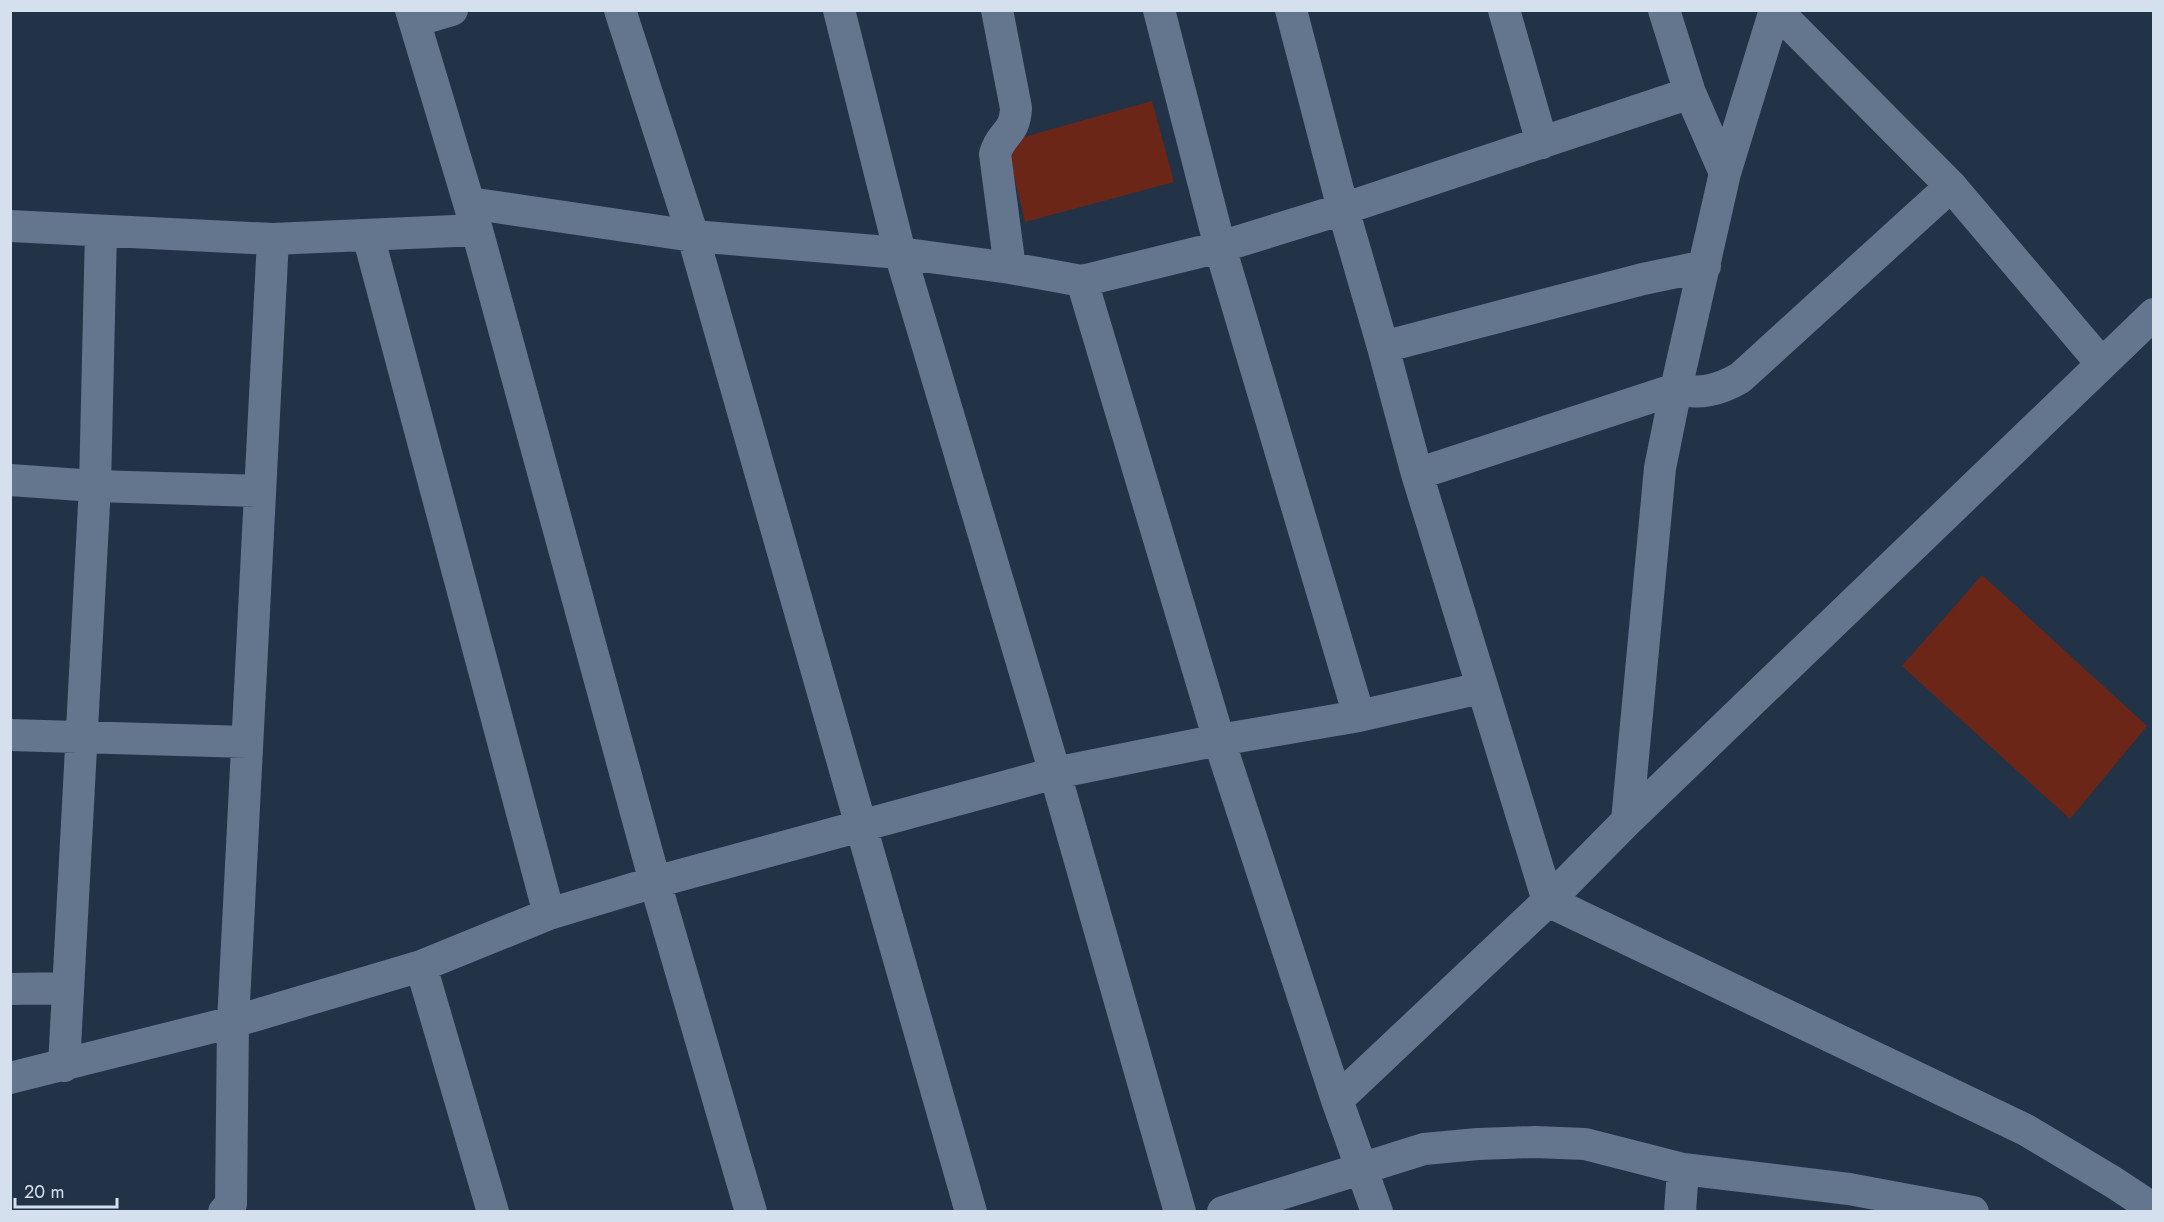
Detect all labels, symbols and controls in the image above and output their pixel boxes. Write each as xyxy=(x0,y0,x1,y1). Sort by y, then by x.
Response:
scale bar xyxy=(15,1171,117,1209)
text: 20 m xyxy=(24,1179,64,1205)

